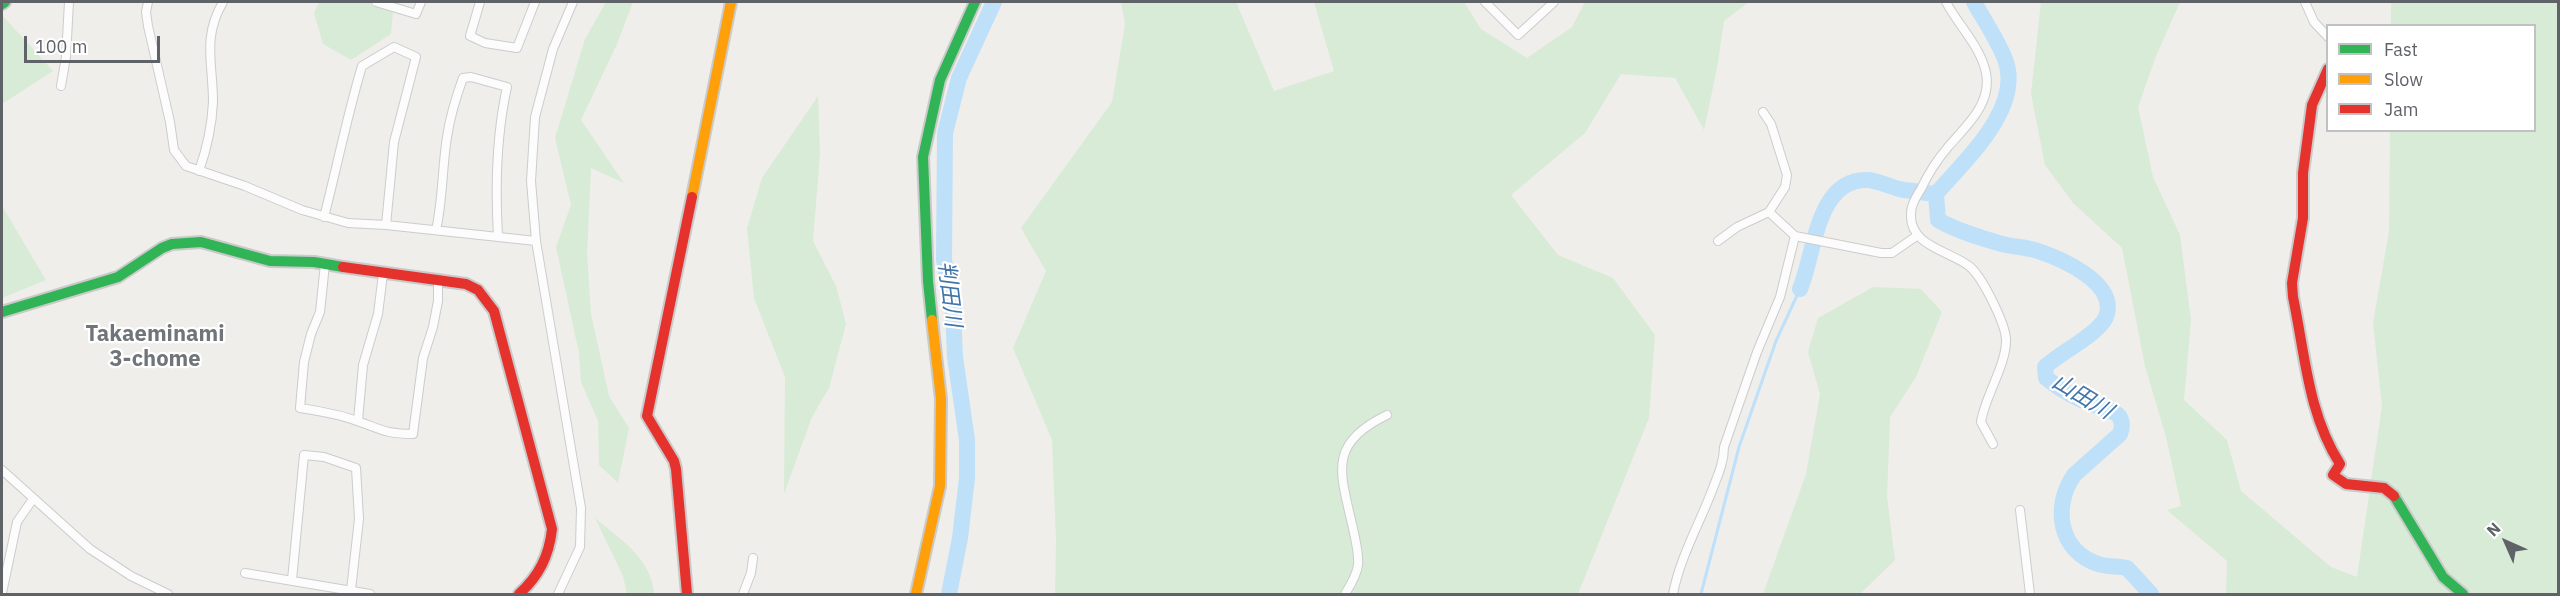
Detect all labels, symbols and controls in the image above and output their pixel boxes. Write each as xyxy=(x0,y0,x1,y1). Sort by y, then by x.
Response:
scale bar xyxy=(27,24,164,62)
legend xyxy=(2326,24,2536,132)
text: 100 m xyxy=(35,35,87,58)
text: Fast xyxy=(2384,38,2418,61)
text: Slow xyxy=(2384,68,2423,91)
text: Jam xyxy=(2384,98,2419,121)
water label: 判田川 xyxy=(932,260,966,328)
district label: Takaeminami 3-chome xyxy=(86,322,224,374)
water label: 山田川 xyxy=(2047,369,2117,425)
north arrow xyxy=(2476,512,2536,572)
text: N xyxy=(2482,518,2504,540)

